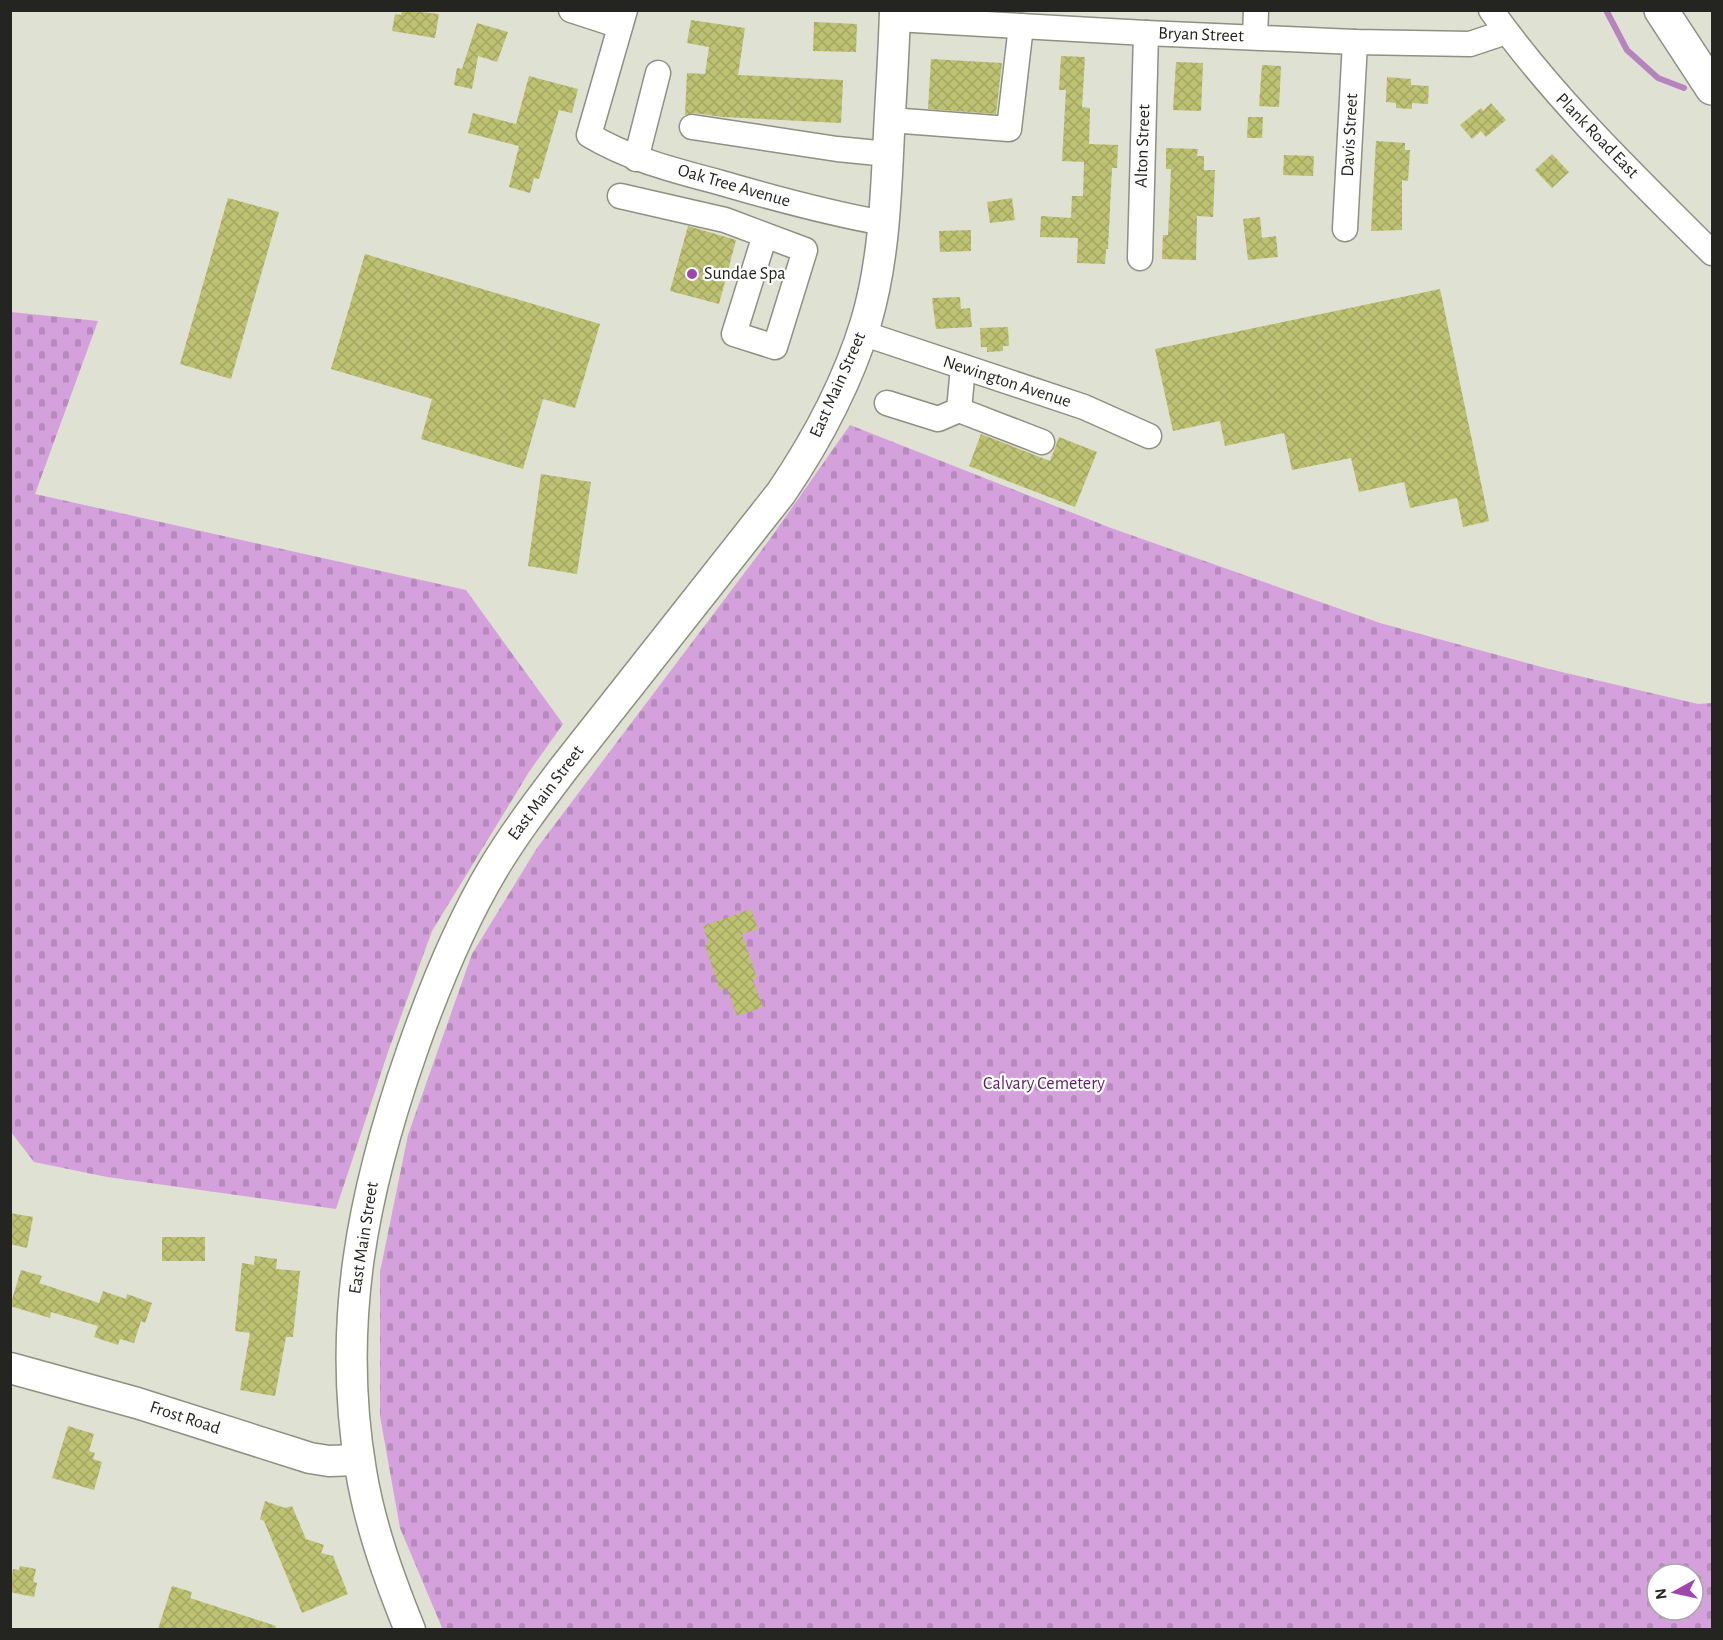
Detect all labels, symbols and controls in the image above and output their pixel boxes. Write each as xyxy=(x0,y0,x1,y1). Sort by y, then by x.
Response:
street label: Bryan Street xyxy=(1158,25,1244,45)
street label: Plank Road East xyxy=(1552,90,1642,182)
street label: Davis Street xyxy=(1339,92,1361,177)
street label: Alton Street xyxy=(1133,104,1153,188)
street label: Oak Tree Avenue xyxy=(676,161,792,211)
place label: Sundae Spa xyxy=(704,265,786,283)
marker: Sundae Spa xyxy=(685,267,699,281)
street label: East Main Street xyxy=(807,329,869,440)
street label: Newington Avenue xyxy=(941,353,1073,411)
street label: East Main Street xyxy=(505,742,587,844)
park label: Calvary Cemetery xyxy=(983,1075,1105,1093)
street label: East Main Street xyxy=(346,1180,382,1295)
street label: Frost Road xyxy=(148,1398,222,1438)
north arrow xyxy=(1645,1562,1705,1622)
text: N xyxy=(1652,1587,1670,1601)

